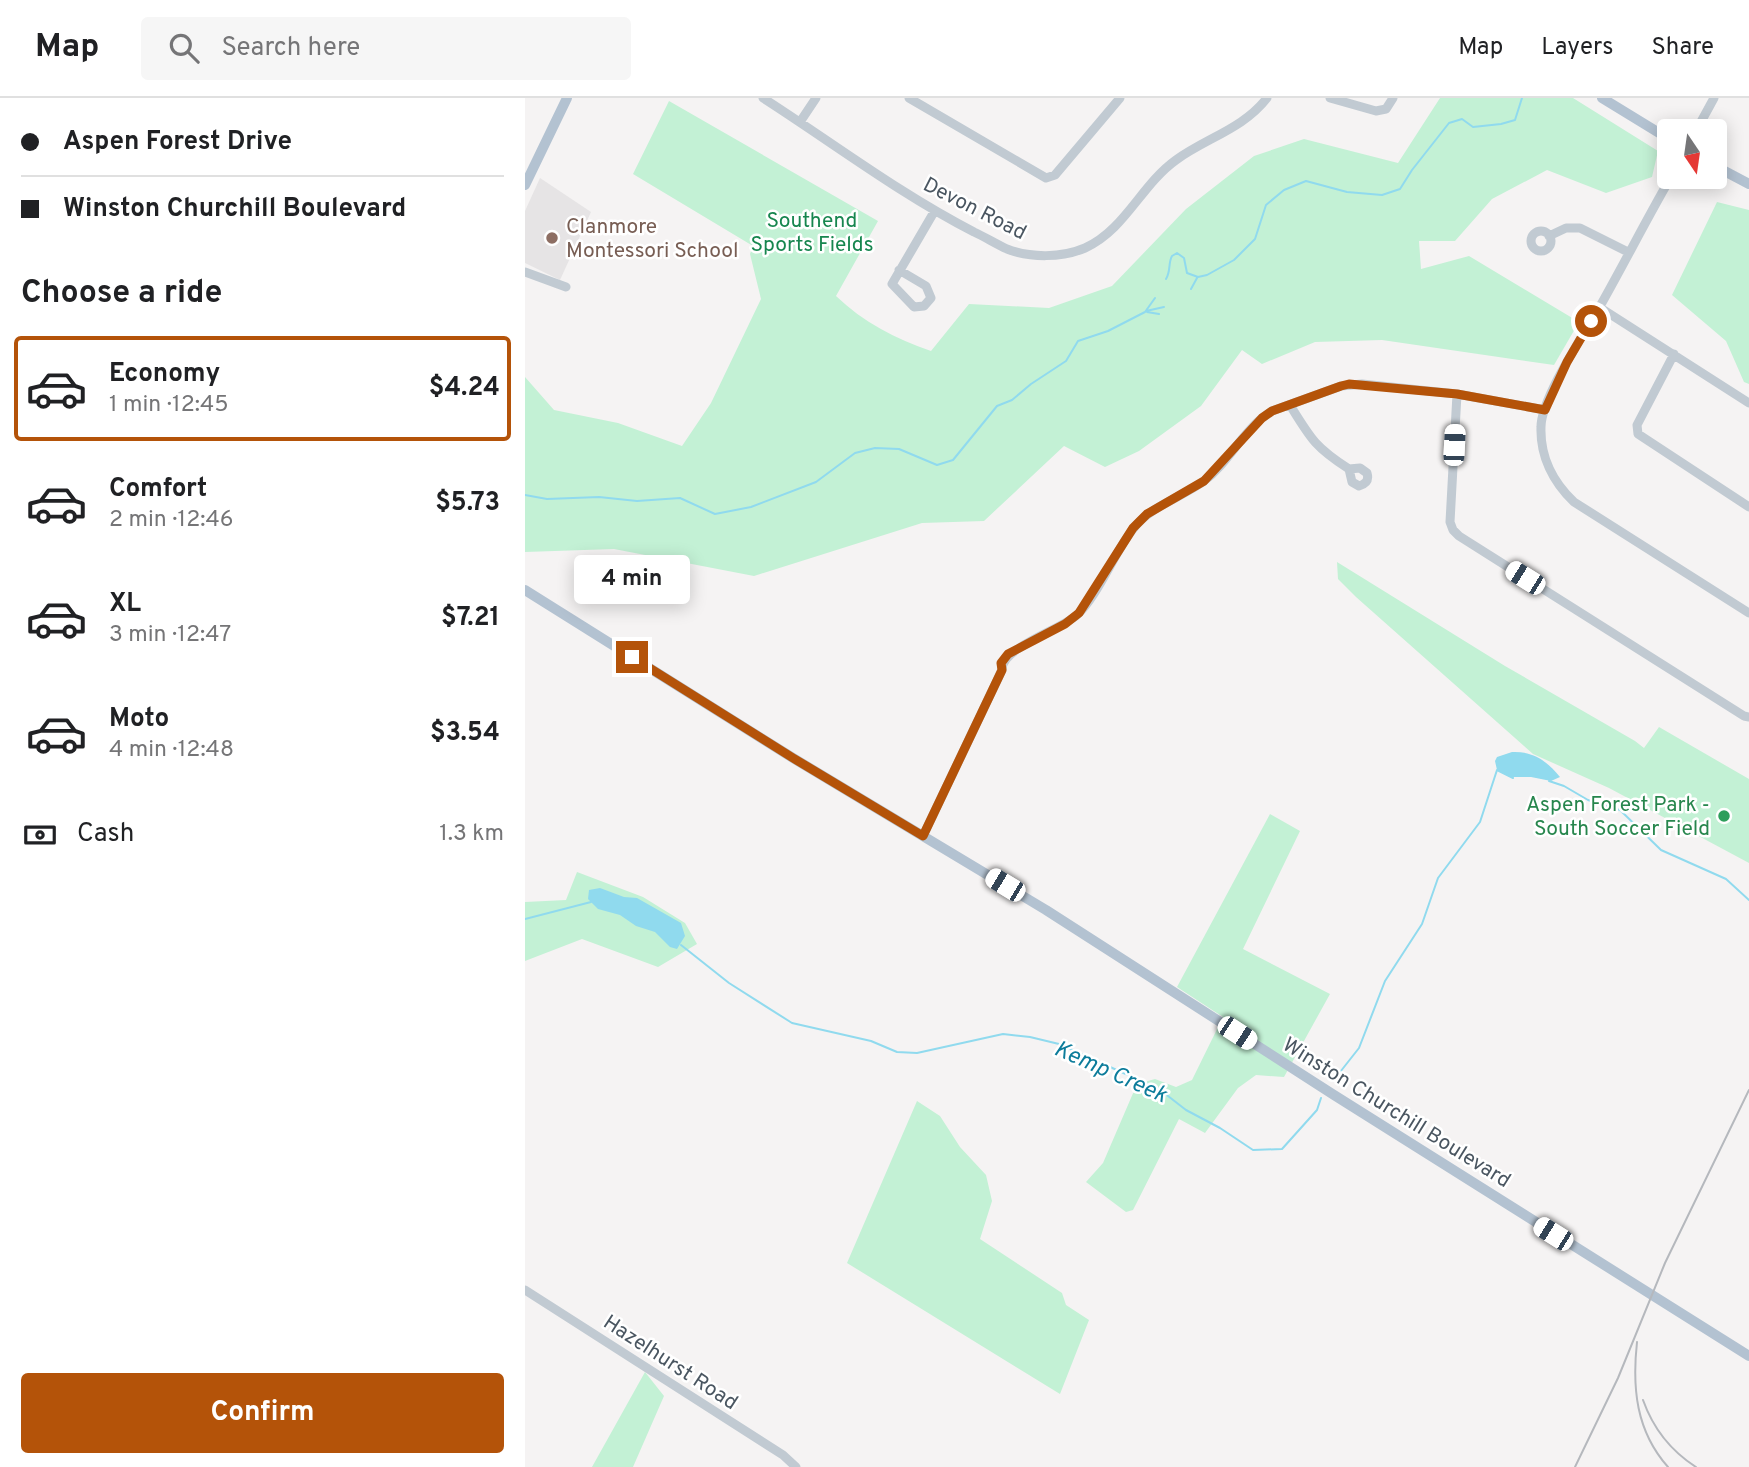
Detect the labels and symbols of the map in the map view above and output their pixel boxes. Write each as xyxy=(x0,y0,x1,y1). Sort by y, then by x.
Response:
north arrow xyxy=(1657,119,1727,189)
street label: Devon Road xyxy=(918,172,1031,247)
park label: Southend Sports Fields xyxy=(751,208,874,259)
place label: Clanmore Montessori School xyxy=(566,214,738,265)
marker: Clanmore Montessori School xyxy=(544,230,560,246)
route start xyxy=(1575,305,1607,337)
car xyxy=(1443,423,1466,467)
callout: 4 min xyxy=(574,556,690,604)
car xyxy=(1502,558,1549,598)
route end xyxy=(616,641,648,673)
place label: Aspen Forest Park - South Soccer Field xyxy=(1526,792,1710,843)
marker: Aspen Forest Park - South Soccer Field xyxy=(1716,808,1732,824)
car xyxy=(982,865,1029,905)
car xyxy=(1214,1013,1261,1053)
street label: Winston Churchill Boulevard xyxy=(1277,1032,1515,1195)
water label: Kemp Creek xyxy=(1049,1036,1171,1111)
car xyxy=(1530,1214,1577,1254)
street label: Hazelhurst Road xyxy=(598,1310,743,1417)

